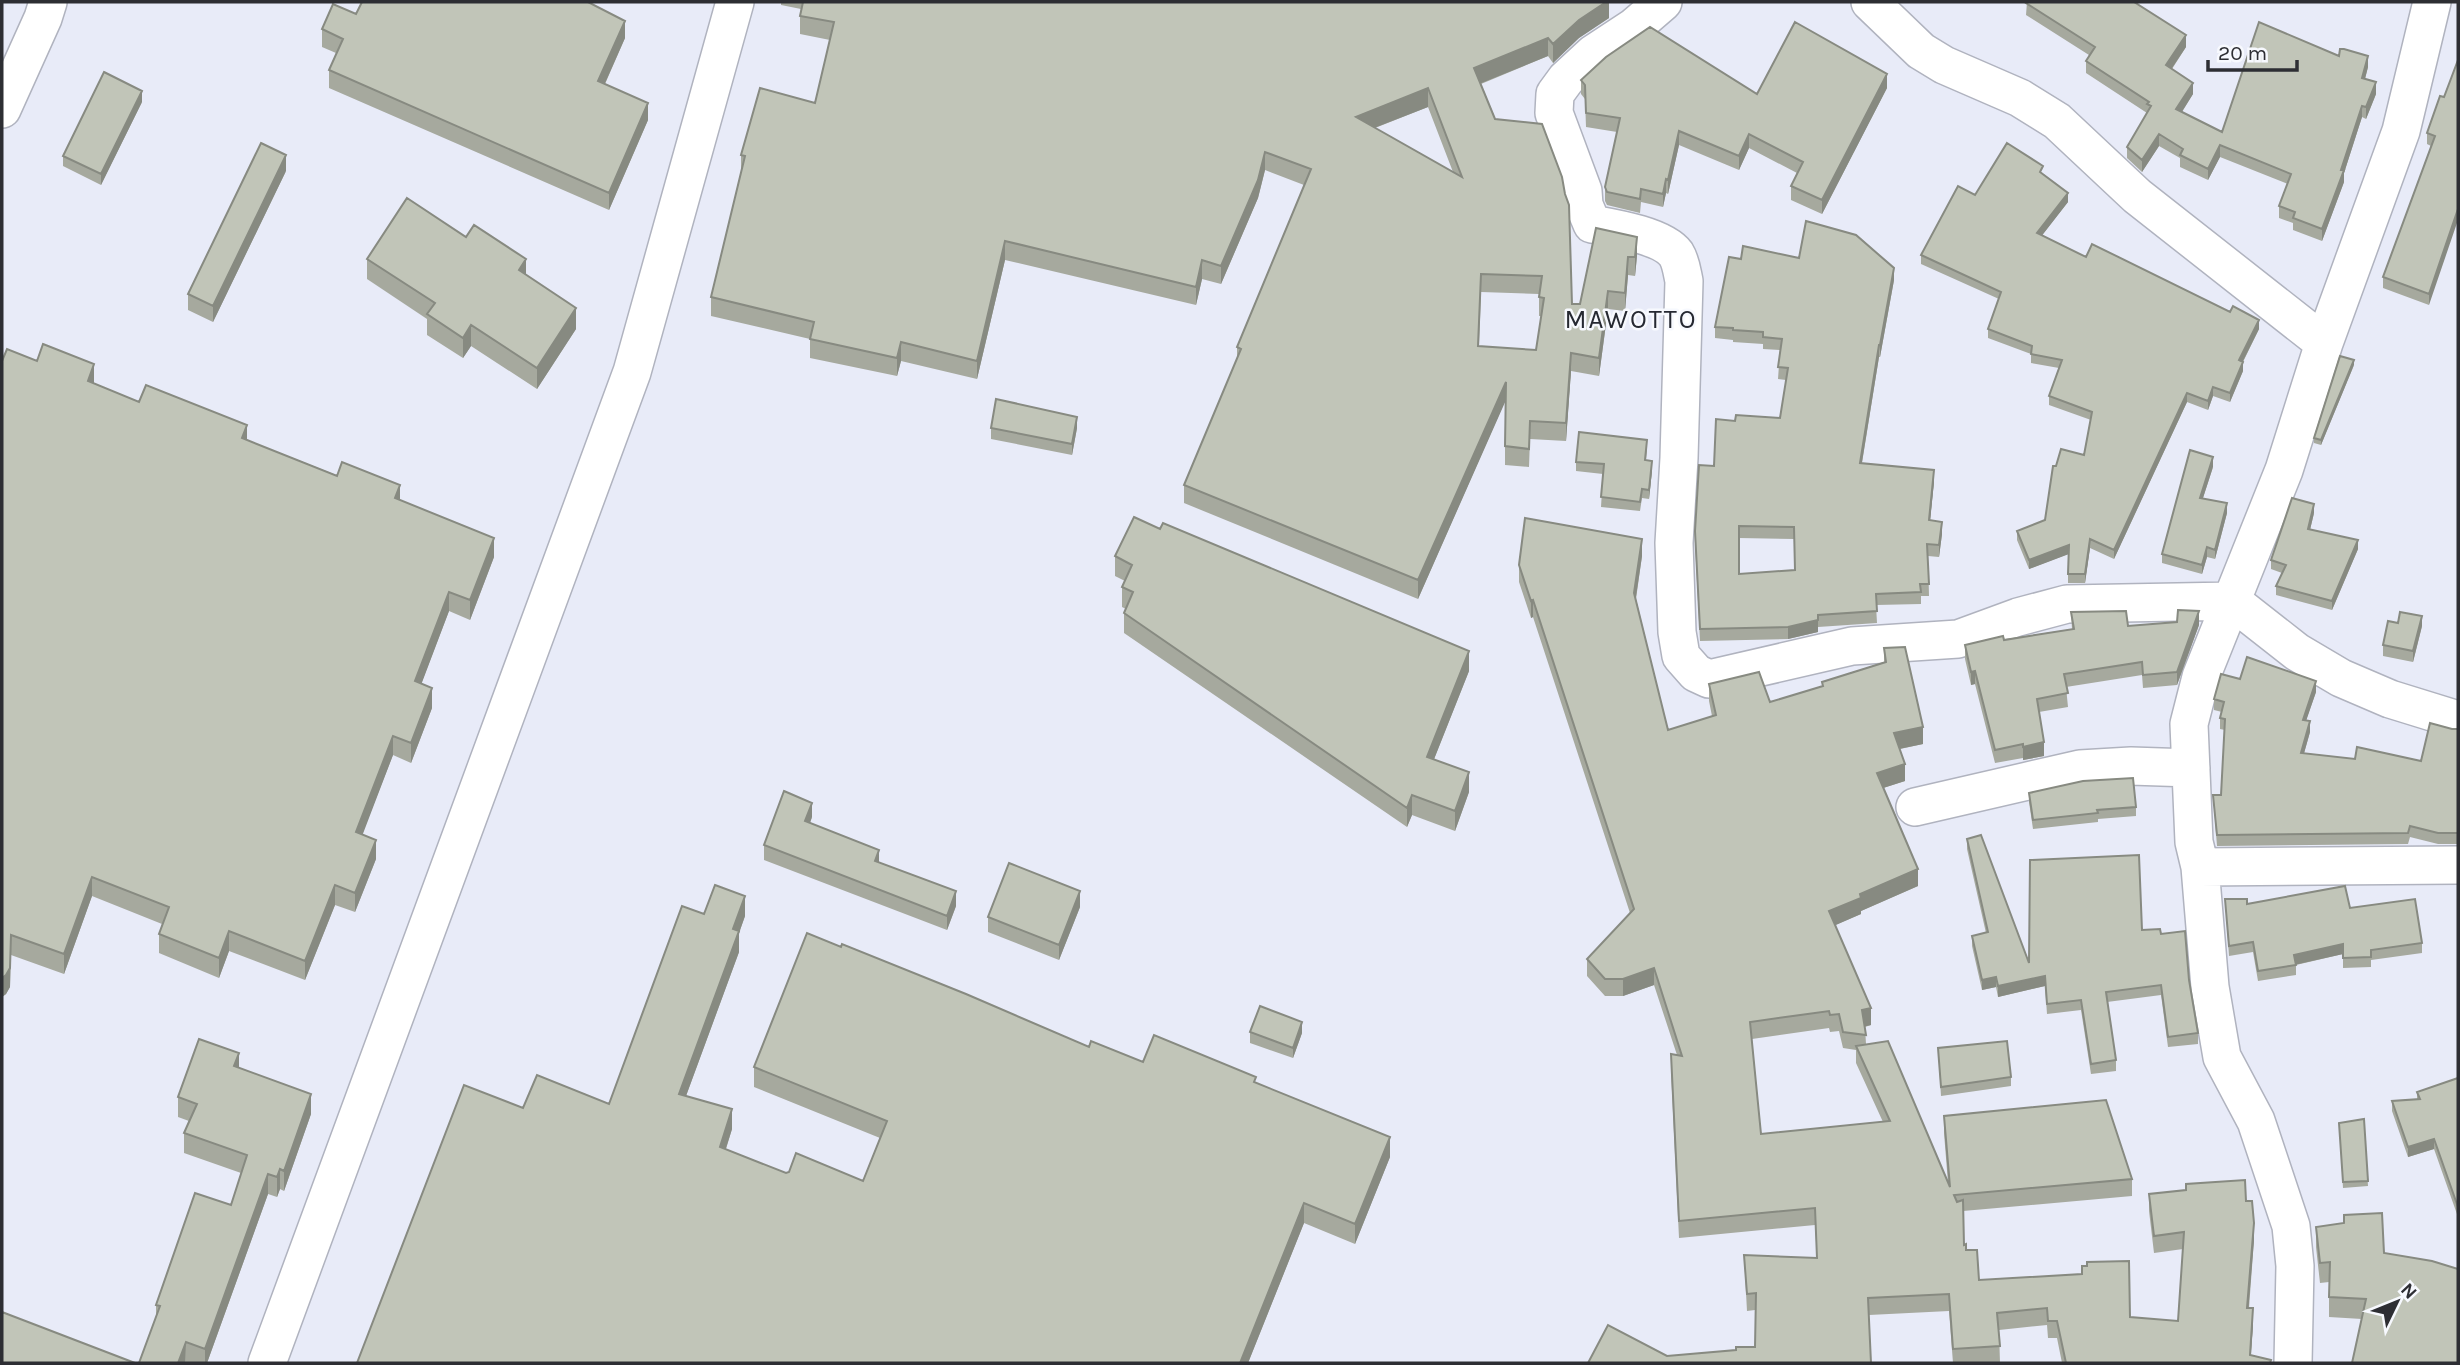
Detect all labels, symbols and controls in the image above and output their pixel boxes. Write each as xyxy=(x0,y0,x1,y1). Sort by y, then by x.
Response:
scale bar xyxy=(2208,28,2297,72)
text: 20 m xyxy=(2218,41,2267,65)
district label: MAWOTTO xyxy=(1564,304,1698,335)
north arrow xyxy=(2362,1267,2432,1337)
text: N xyxy=(2396,1279,2421,1304)

